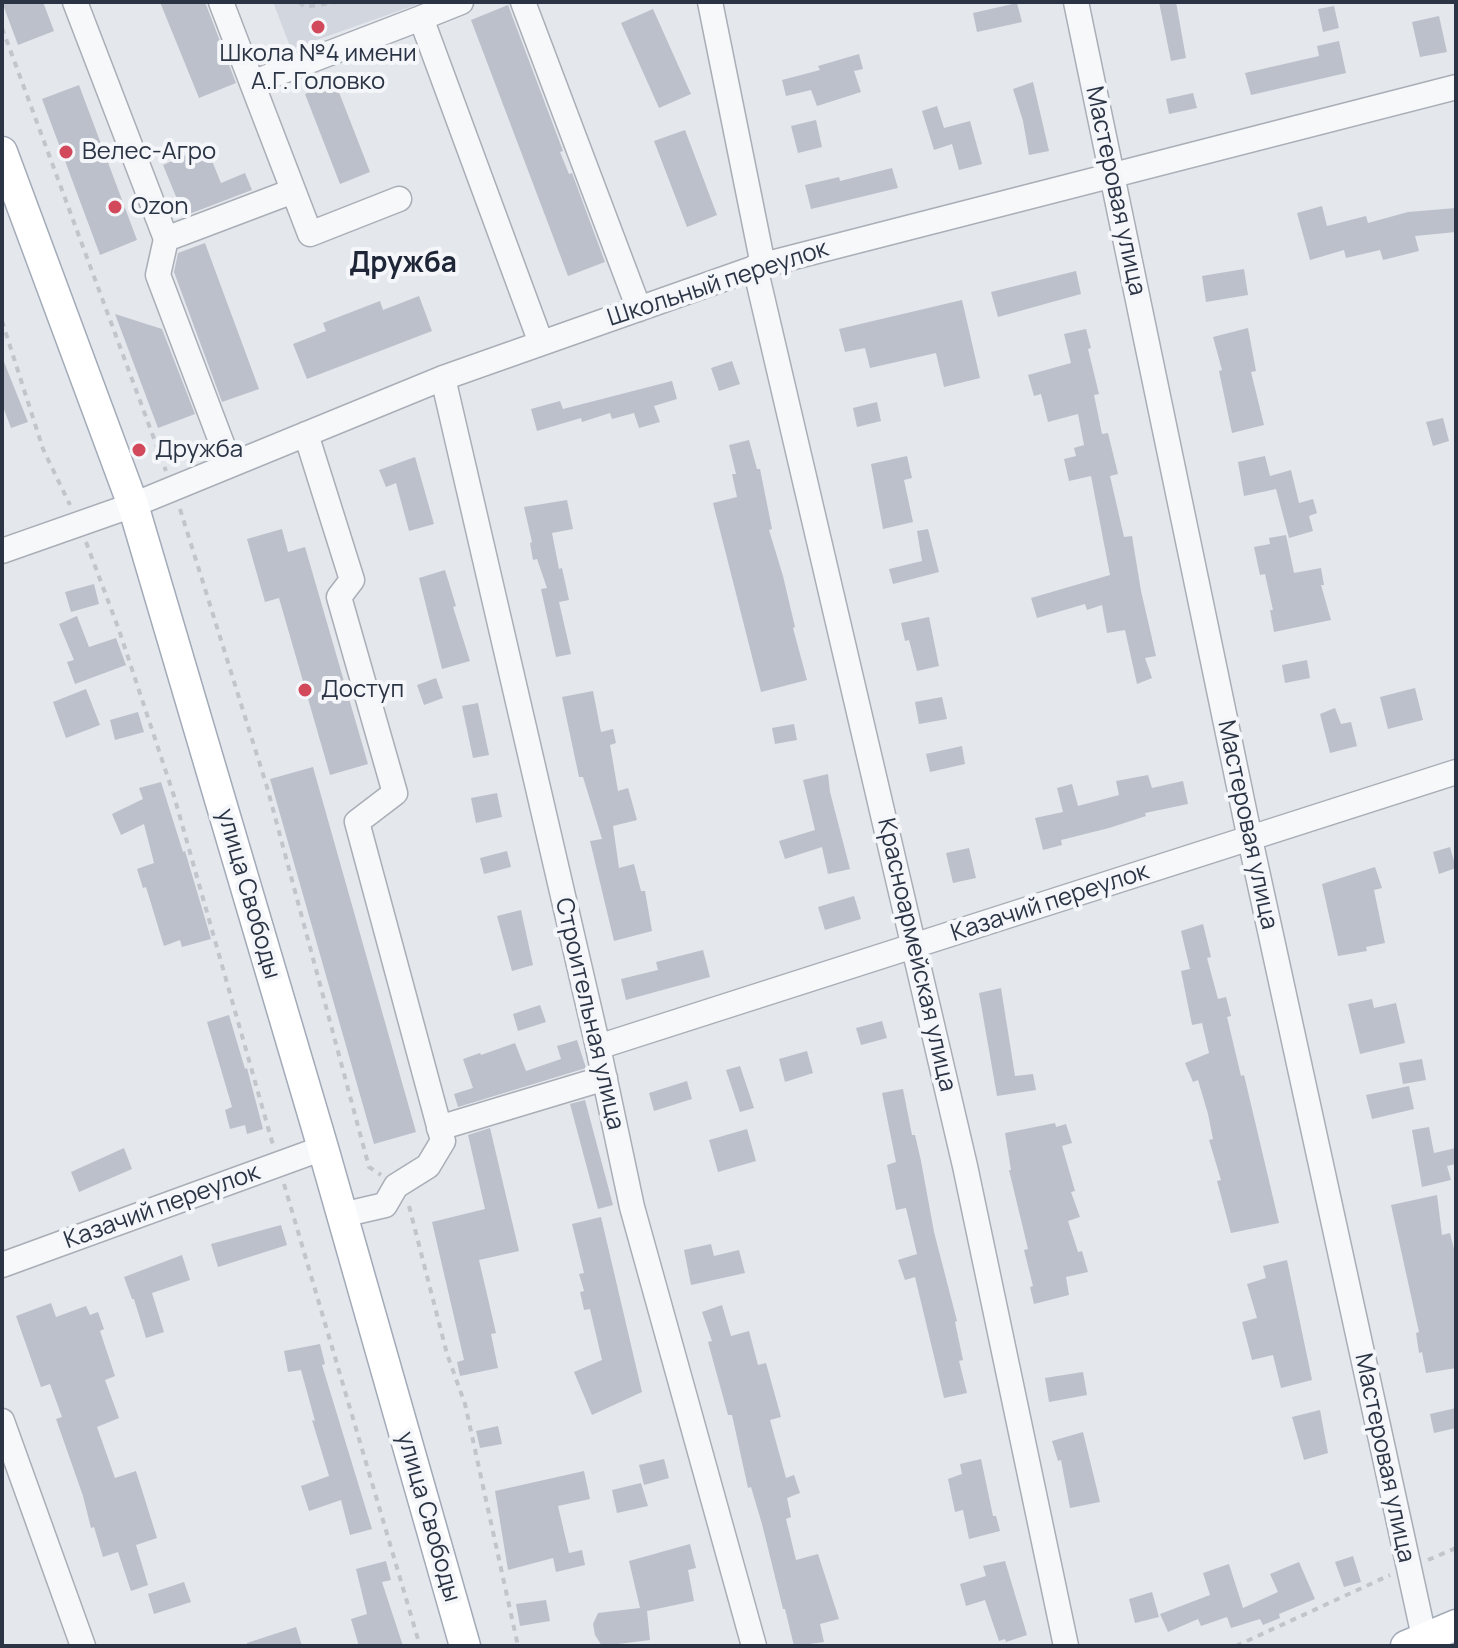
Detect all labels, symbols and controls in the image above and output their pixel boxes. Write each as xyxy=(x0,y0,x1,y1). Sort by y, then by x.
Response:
marker: Школа №4 имени А.Г. Головко xyxy=(309,18,327,36)
place label: Школа №4 имени А.Г. Головко xyxy=(219,40,417,96)
street label: Мастеровая улица xyxy=(1079,84,1151,298)
place label: Велес-Агро xyxy=(82,138,216,166)
marker: Велес-Агро xyxy=(57,143,75,161)
place label: Ozon xyxy=(131,193,189,221)
marker: Ozon xyxy=(106,198,124,216)
street label: Школьный переулок xyxy=(604,235,832,333)
district label: Дружба xyxy=(349,247,457,281)
place label: Дружба xyxy=(155,436,243,464)
marker: Дружба xyxy=(130,441,148,459)
place label: Доступ xyxy=(321,676,404,704)
marker: Доступ xyxy=(296,681,314,699)
street label: Мастеровая улица xyxy=(1211,718,1283,932)
street label: улица Свободы xyxy=(210,806,286,982)
street label: Красноармейская улица xyxy=(871,816,961,1094)
street label: Казачий переулок xyxy=(948,857,1152,949)
street label: Строительная улица xyxy=(548,895,630,1133)
street label: Казачий переулок xyxy=(60,1158,264,1256)
street label: Мастеровая улица xyxy=(1348,1351,1420,1565)
street label: улица Свободы xyxy=(390,1429,466,1605)

